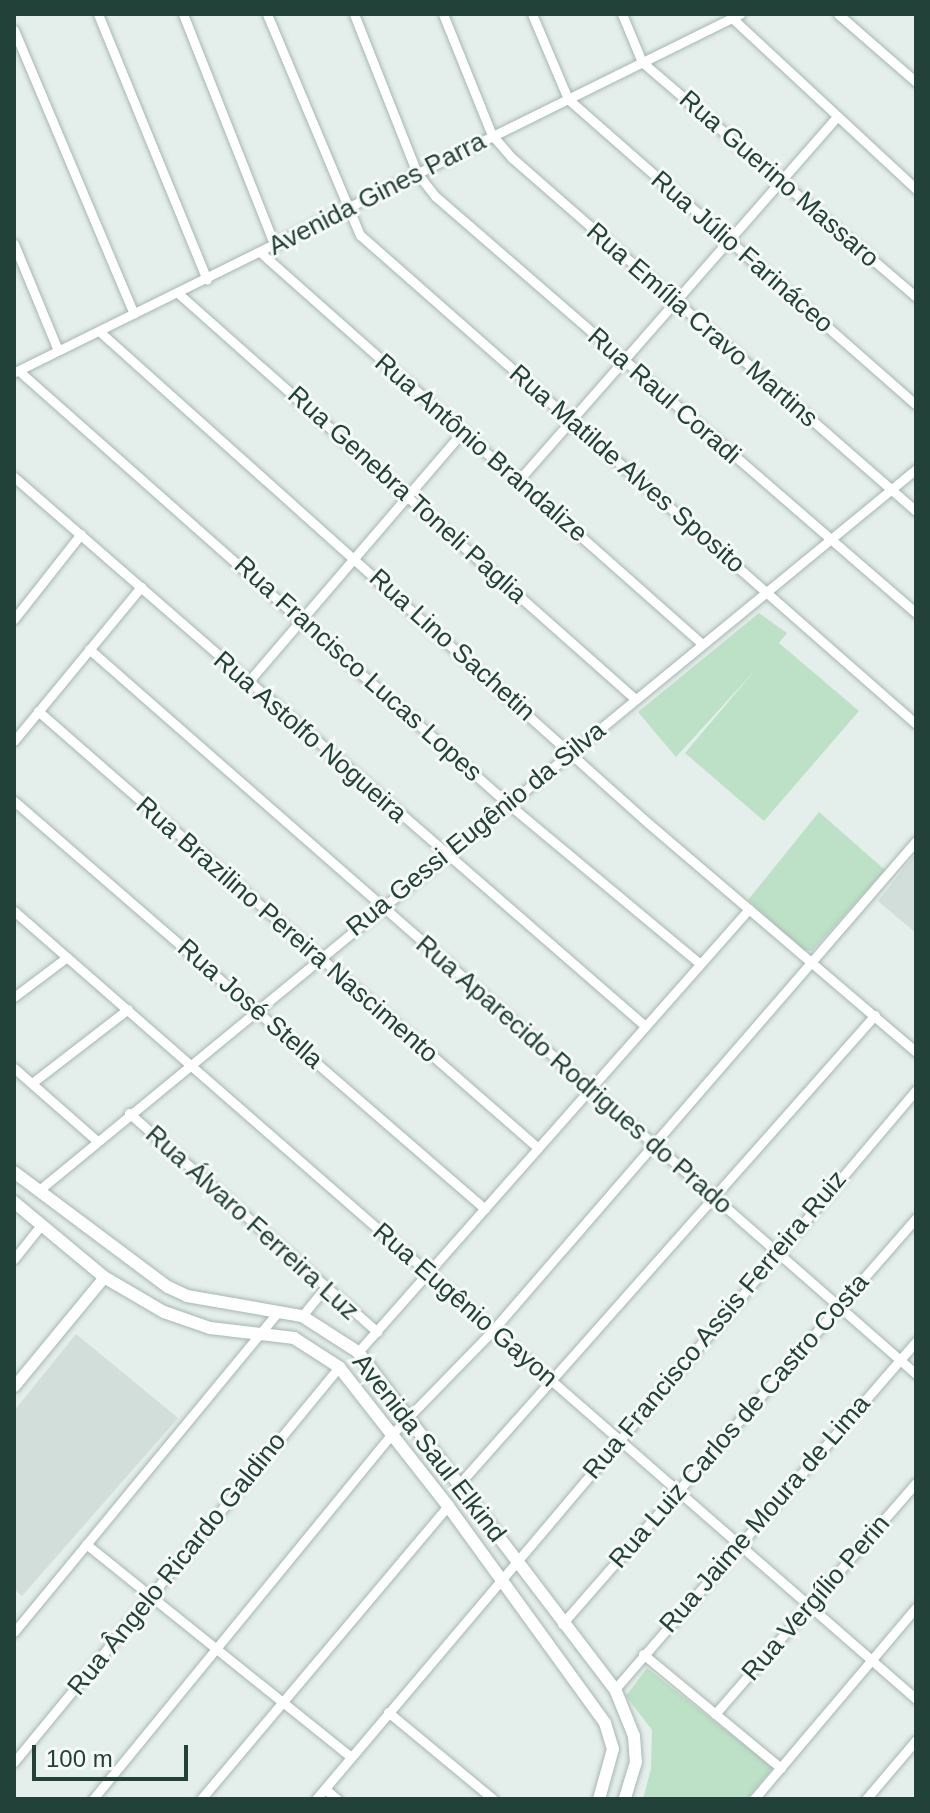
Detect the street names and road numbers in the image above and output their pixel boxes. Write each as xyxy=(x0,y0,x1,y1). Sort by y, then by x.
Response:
street label: Rua Guerino Massaro xyxy=(673,84,885,274)
street label: Avenida Gines Parra xyxy=(263,126,491,262)
street label: Rua Júlio Farináceo xyxy=(645,164,839,340)
street label: Rua Emília Cravo Martins xyxy=(580,216,824,434)
street label: Rua Raul Coradi xyxy=(581,321,747,471)
street label: Rua Antônio Brandalize xyxy=(368,347,594,549)
street label: Rua Matilde Alves Sposito xyxy=(502,358,752,580)
street label: Rua Genebra Toneli Paglia xyxy=(281,379,533,611)
street label: Rua Francisco Lucas Lopes xyxy=(228,550,488,788)
street label: Rua Lino Sachetin xyxy=(363,562,541,728)
street label: Rua Astolfo Nogueira xyxy=(207,644,413,830)
street label: Rua Gessi Eugênio da Silva xyxy=(340,715,612,943)
street label: Rua Brazilino Pereira Nascimento xyxy=(130,790,444,1070)
street label: Rua Aparecido Rodrigues do Prado xyxy=(409,929,739,1221)
street label: Rua José Stella xyxy=(171,932,329,1076)
street label: Rua Álvaro Ferreira Luz xyxy=(139,1119,365,1327)
street label: Rua Francisco Assis Ferreira Ruiz xyxy=(576,1164,854,1486)
street label: Rua Eugênio Gayon xyxy=(366,1216,564,1394)
street label: Rua Luiz Carlos de Castro Costa xyxy=(603,1267,875,1575)
street label: Avenida Saul Elkind xyxy=(346,1347,512,1549)
street label: Rua Jaime Moura de Lima xyxy=(653,1389,877,1639)
street label: Rua Ângelo Ricardo Galdino xyxy=(61,1426,293,1702)
street label: Rua Vergílio Perin xyxy=(735,1509,897,1687)

